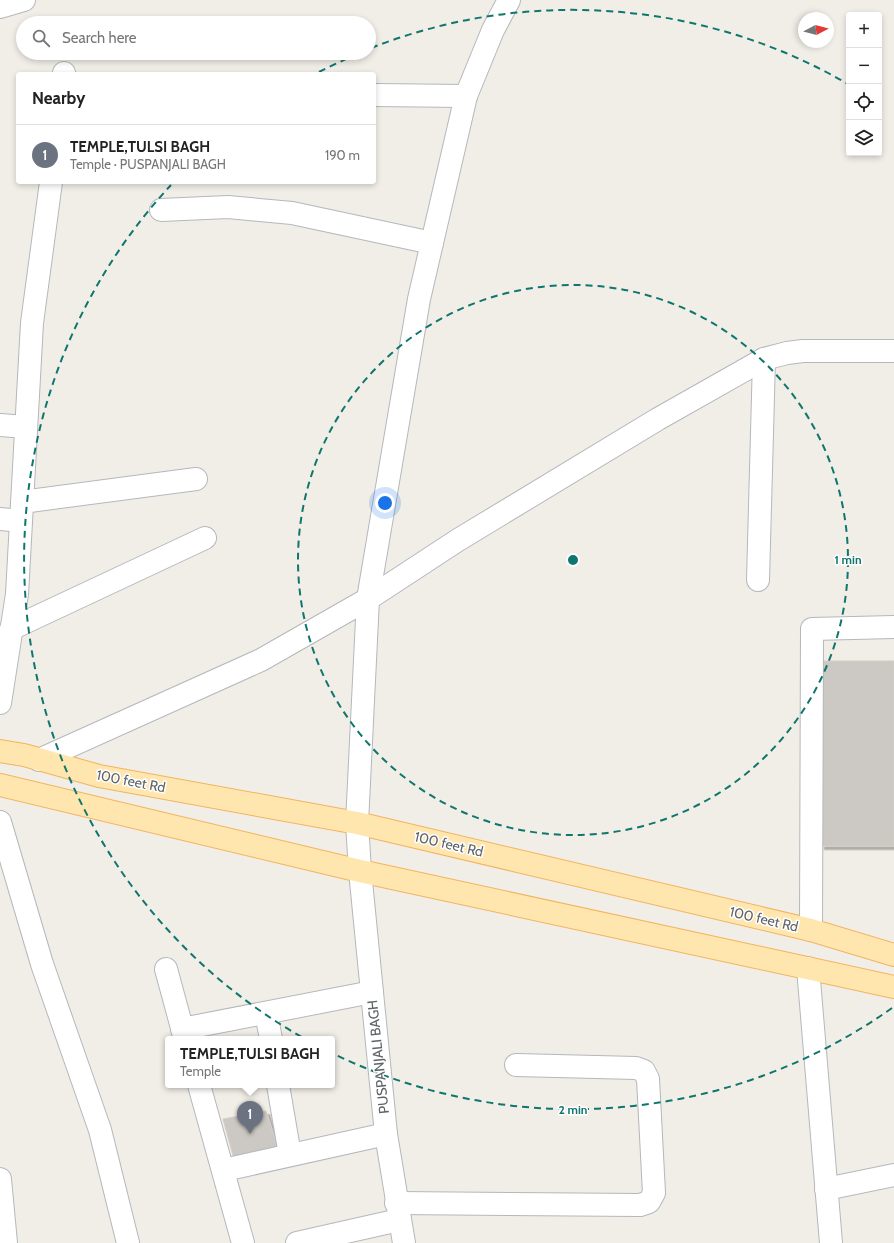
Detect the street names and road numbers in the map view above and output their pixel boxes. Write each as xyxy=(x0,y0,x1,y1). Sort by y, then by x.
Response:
street label: 100 feet Rd xyxy=(95,765,167,797)
street label: 100 feet Rd xyxy=(413,827,485,861)
street label: 100 feet Rd xyxy=(728,902,800,936)
street label: PUSPANJALI BAGH xyxy=(363,999,393,1115)

